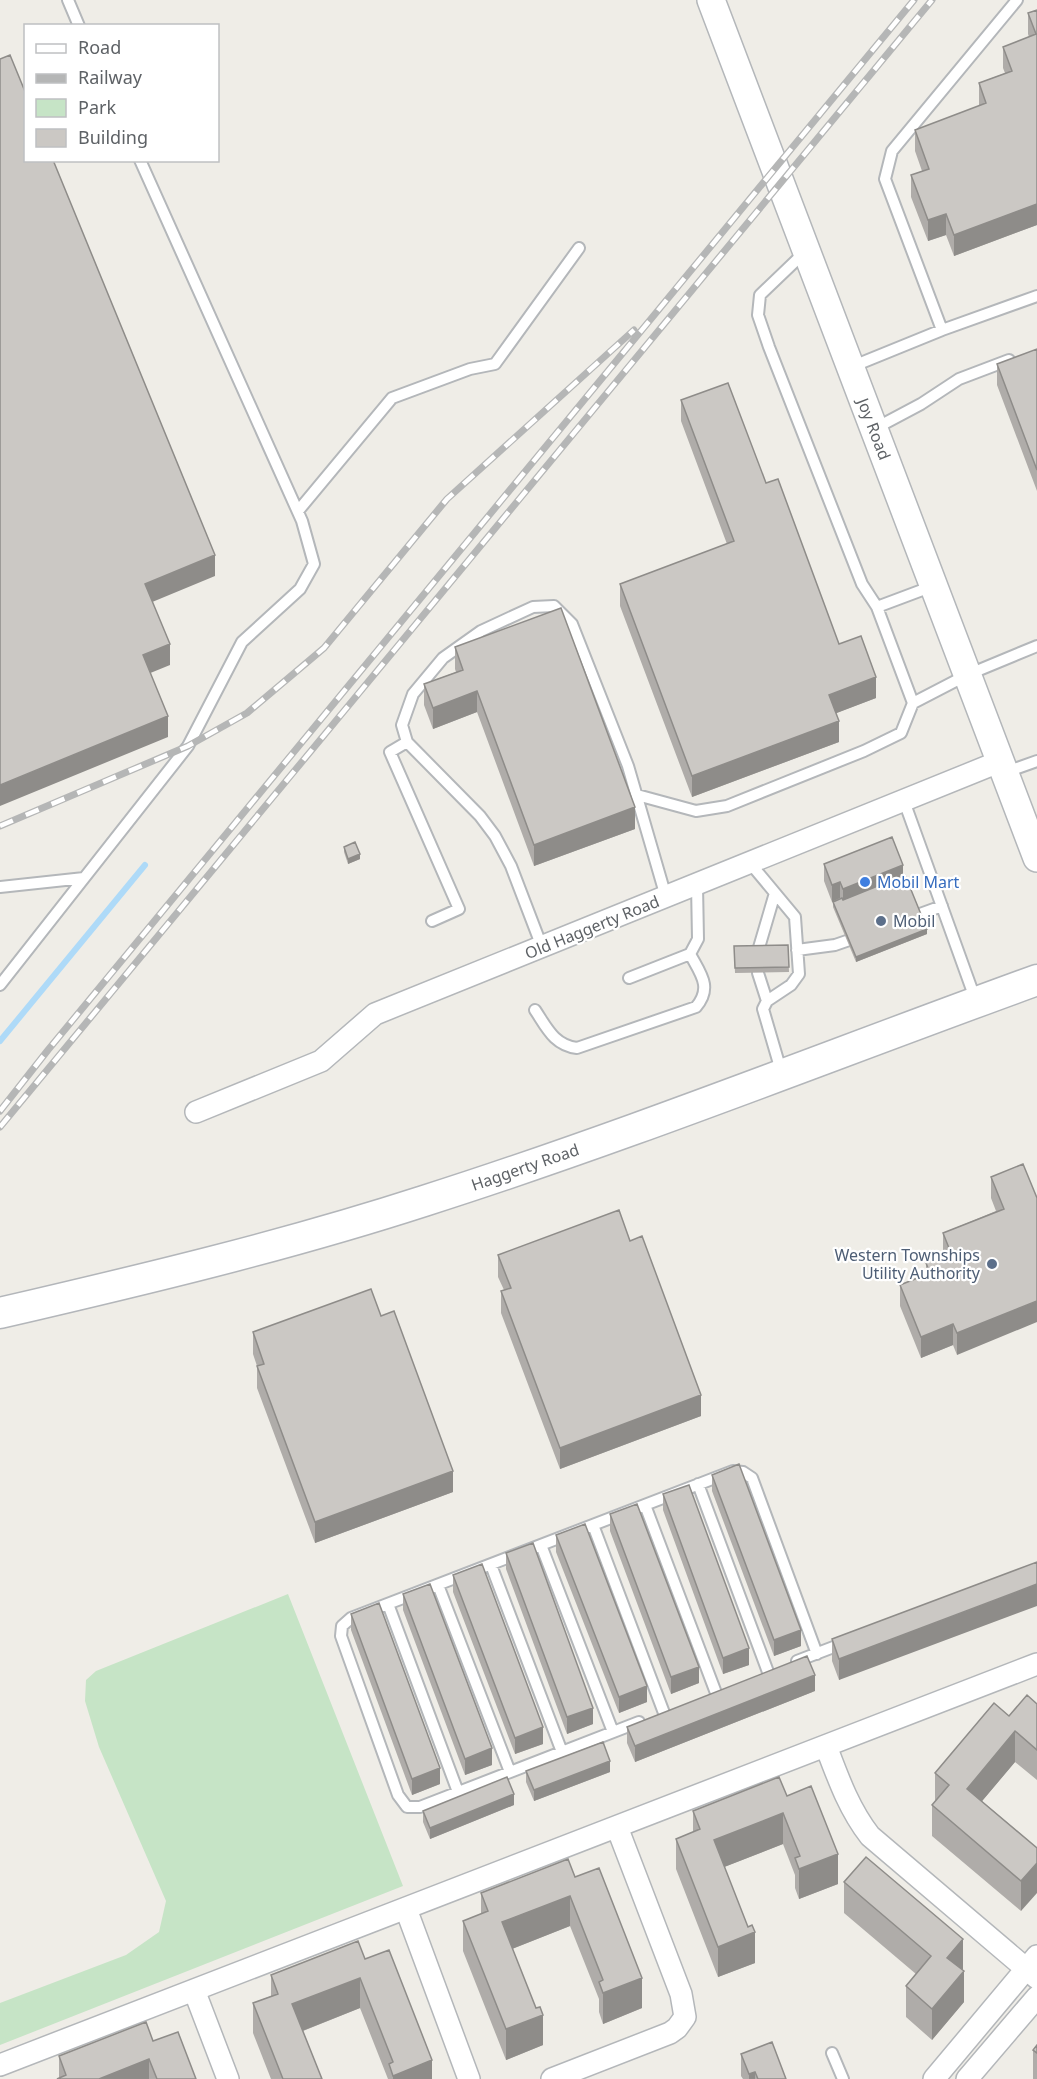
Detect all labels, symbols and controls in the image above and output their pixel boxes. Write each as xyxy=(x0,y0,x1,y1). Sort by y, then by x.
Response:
legend xyxy=(24,24,219,162)
text: Road xyxy=(78,35,121,59)
text: Railway xyxy=(78,65,143,89)
text: Park xyxy=(78,95,116,119)
text: Building xyxy=(78,125,148,149)
street label: Joy Road xyxy=(851,393,896,463)
place label: Mobil Mart xyxy=(877,871,960,893)
marker: Mobil Mart xyxy=(858,875,872,889)
street label: Old Haggerty Road xyxy=(521,890,663,964)
place label: Mobil xyxy=(893,910,935,932)
marker: Mobil xyxy=(874,914,888,928)
street label: Haggerty Road xyxy=(468,1138,582,1196)
place label: Western Townships Utility Authority xyxy=(835,1244,981,1284)
marker: Western Townships Utility Authority xyxy=(985,1257,999,1271)

